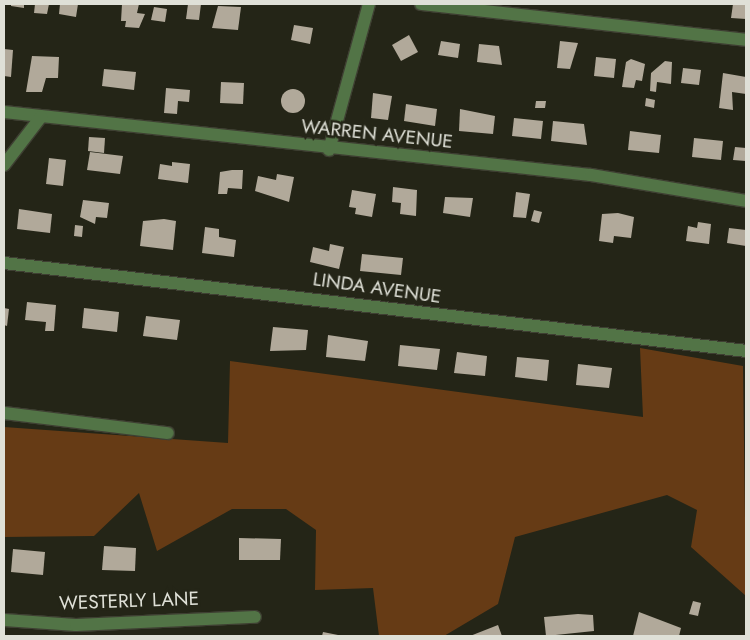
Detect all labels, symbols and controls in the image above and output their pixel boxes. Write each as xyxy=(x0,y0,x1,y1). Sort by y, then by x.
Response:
street label: WARREN AVENUE xyxy=(300,115,454,153)
street label: LINDA AVENUE xyxy=(311,268,443,308)
street label: WESTERLY LANE xyxy=(59,587,199,615)

